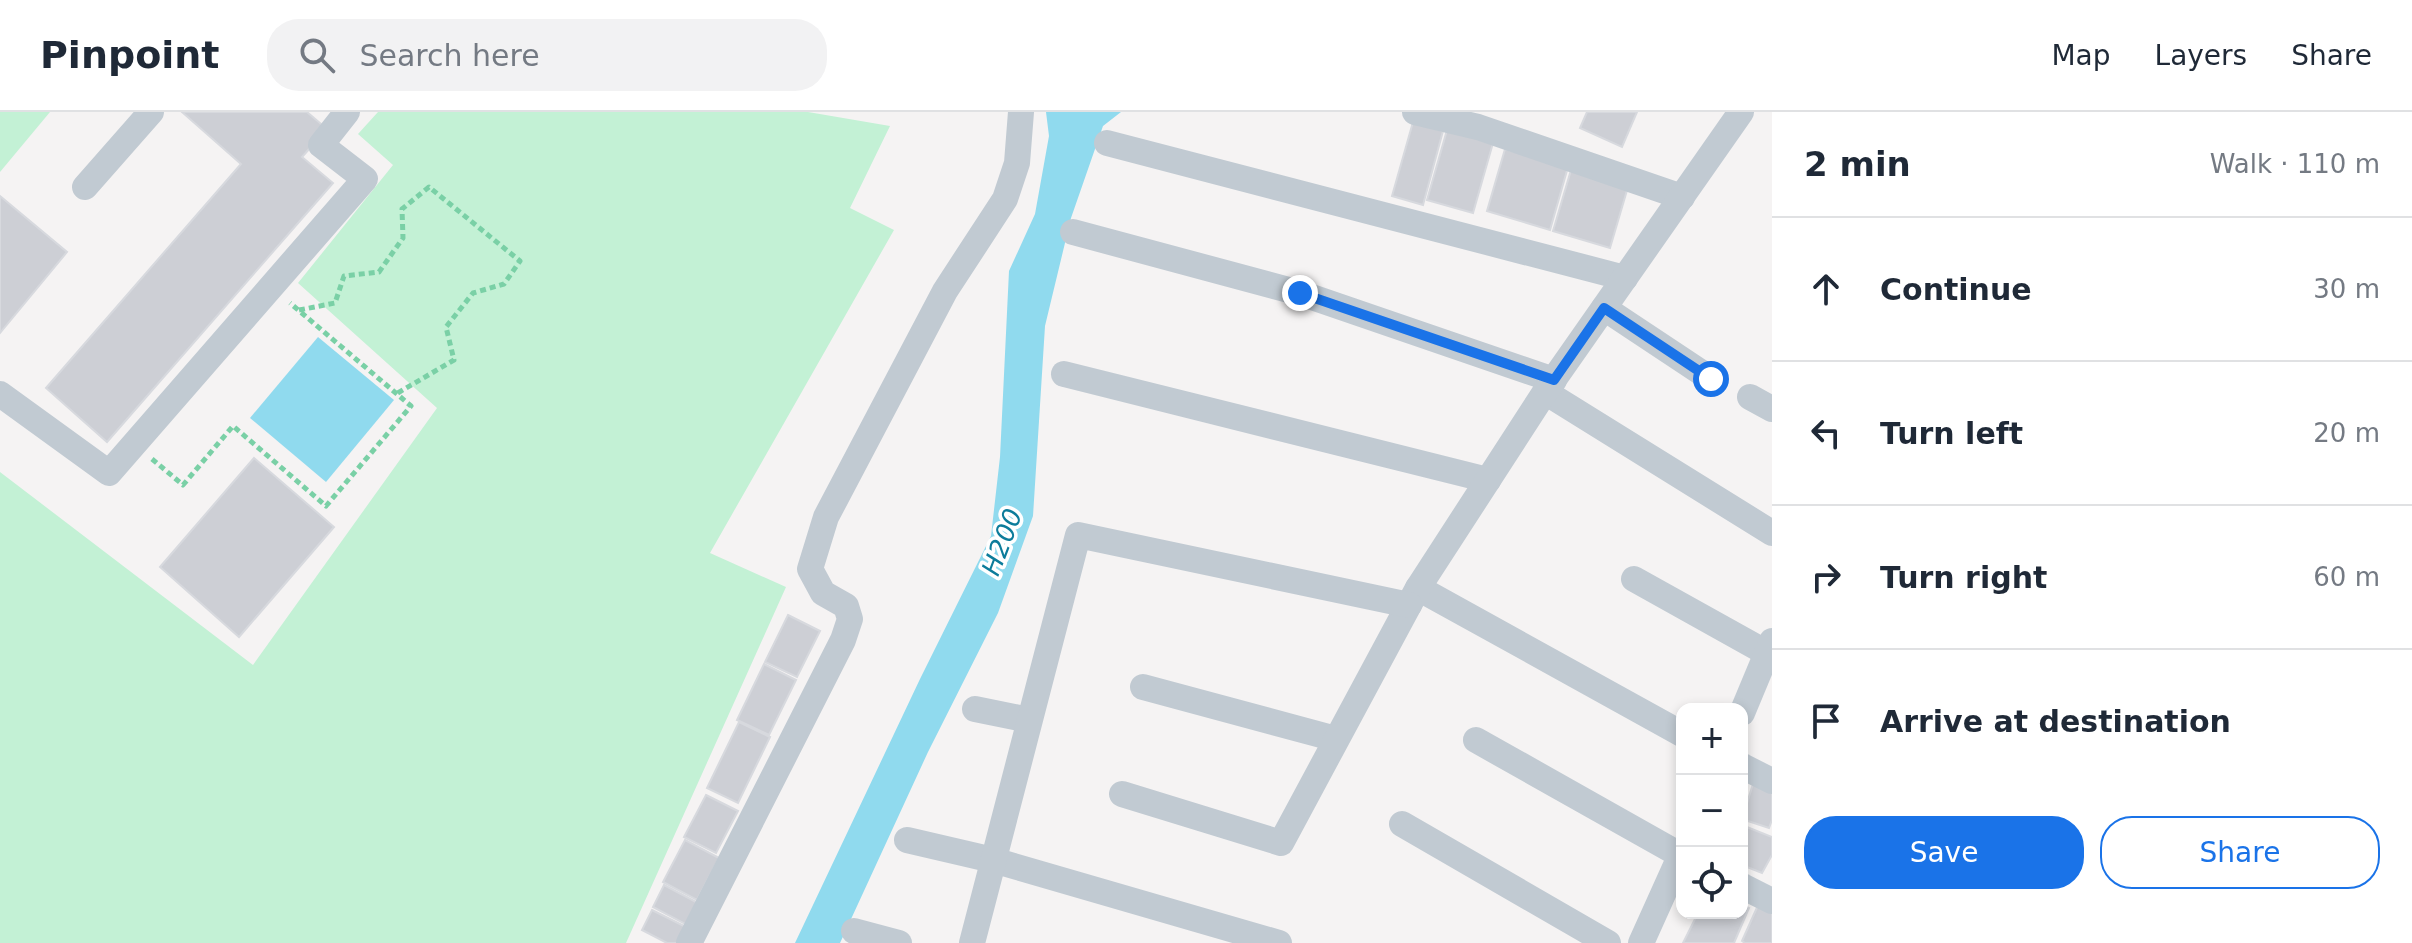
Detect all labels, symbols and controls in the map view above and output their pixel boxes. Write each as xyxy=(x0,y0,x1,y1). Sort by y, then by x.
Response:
search box xyxy=(267,19,827,91)
text: Pinpoint xyxy=(40,33,219,77)
icon: search xyxy=(295,33,339,77)
text: Search here xyxy=(359,38,540,73)
text: Map xyxy=(2051,39,2111,72)
text: Layers xyxy=(2155,39,2247,72)
text: Share xyxy=(2291,39,2372,72)
text: 2 min xyxy=(1804,144,1911,184)
text: Walk · 110 m xyxy=(2210,149,2380,179)
icon: ahead xyxy=(1804,267,1848,311)
text: Continue xyxy=(1880,272,2032,307)
text: 30 m xyxy=(2313,274,2380,304)
route end xyxy=(1282,275,1318,311)
route start xyxy=(1693,361,1729,397)
icon: left xyxy=(1804,411,1848,455)
text: Turn left xyxy=(1880,416,2023,451)
text: 20 m xyxy=(2313,418,2380,448)
water label: H200 xyxy=(976,504,1028,580)
icon: right xyxy=(1804,555,1848,599)
text: Turn right xyxy=(1880,560,2047,595)
text: 60 m xyxy=(2313,562,2380,592)
icon: arrive xyxy=(1804,699,1848,743)
map controls xyxy=(1676,703,1748,919)
button: + xyxy=(1676,703,1748,775)
text: Arrive at destination xyxy=(1880,704,2231,739)
button: − xyxy=(1676,775,1748,847)
button: Save xyxy=(1804,816,2084,889)
button: Share xyxy=(2100,816,2380,889)
button: locate xyxy=(1676,847,1748,919)

